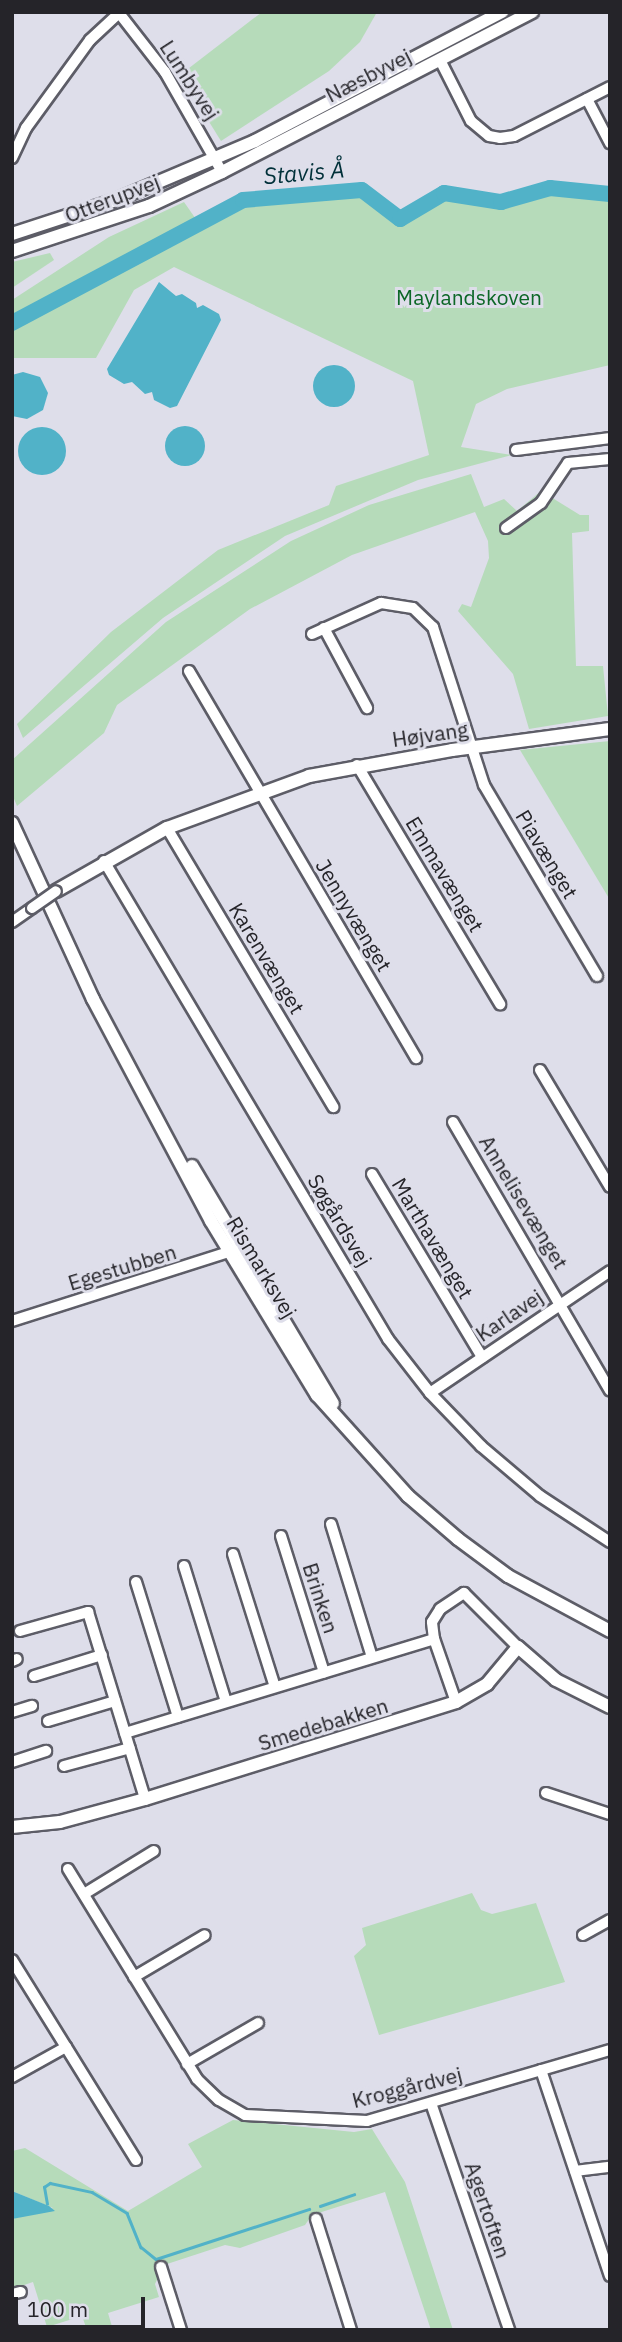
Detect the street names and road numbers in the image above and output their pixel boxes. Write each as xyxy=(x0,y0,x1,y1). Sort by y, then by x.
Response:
street label: Lumbyvej xyxy=(155,35,225,125)
street label: Næsbyvej xyxy=(321,43,415,107)
street label: Otterupvej xyxy=(61,168,163,228)
street label: Højvang xyxy=(390,716,470,752)
street label: Piavænget xyxy=(511,805,583,903)
street label: Emmavænget xyxy=(401,812,489,936)
street label: Jennyvænget xyxy=(311,854,397,976)
street label: Karenvænget xyxy=(224,898,310,1018)
street label: Annelisevænget xyxy=(474,1131,574,1273)
street label: Søgårdsvej xyxy=(303,1169,377,1271)
street label: Marthavænget xyxy=(387,1173,479,1303)
street label: Rismarksvej xyxy=(222,1212,302,1322)
street label: Egestubben xyxy=(65,1239,179,1295)
street label: Karlavej xyxy=(471,1283,547,1347)
street label: Brinken xyxy=(298,1560,344,1636)
street label: Smedebakken xyxy=(255,1692,391,1756)
street label: Kroggårdvej xyxy=(349,2061,465,2113)
street label: Agertoften xyxy=(460,2159,516,2261)

